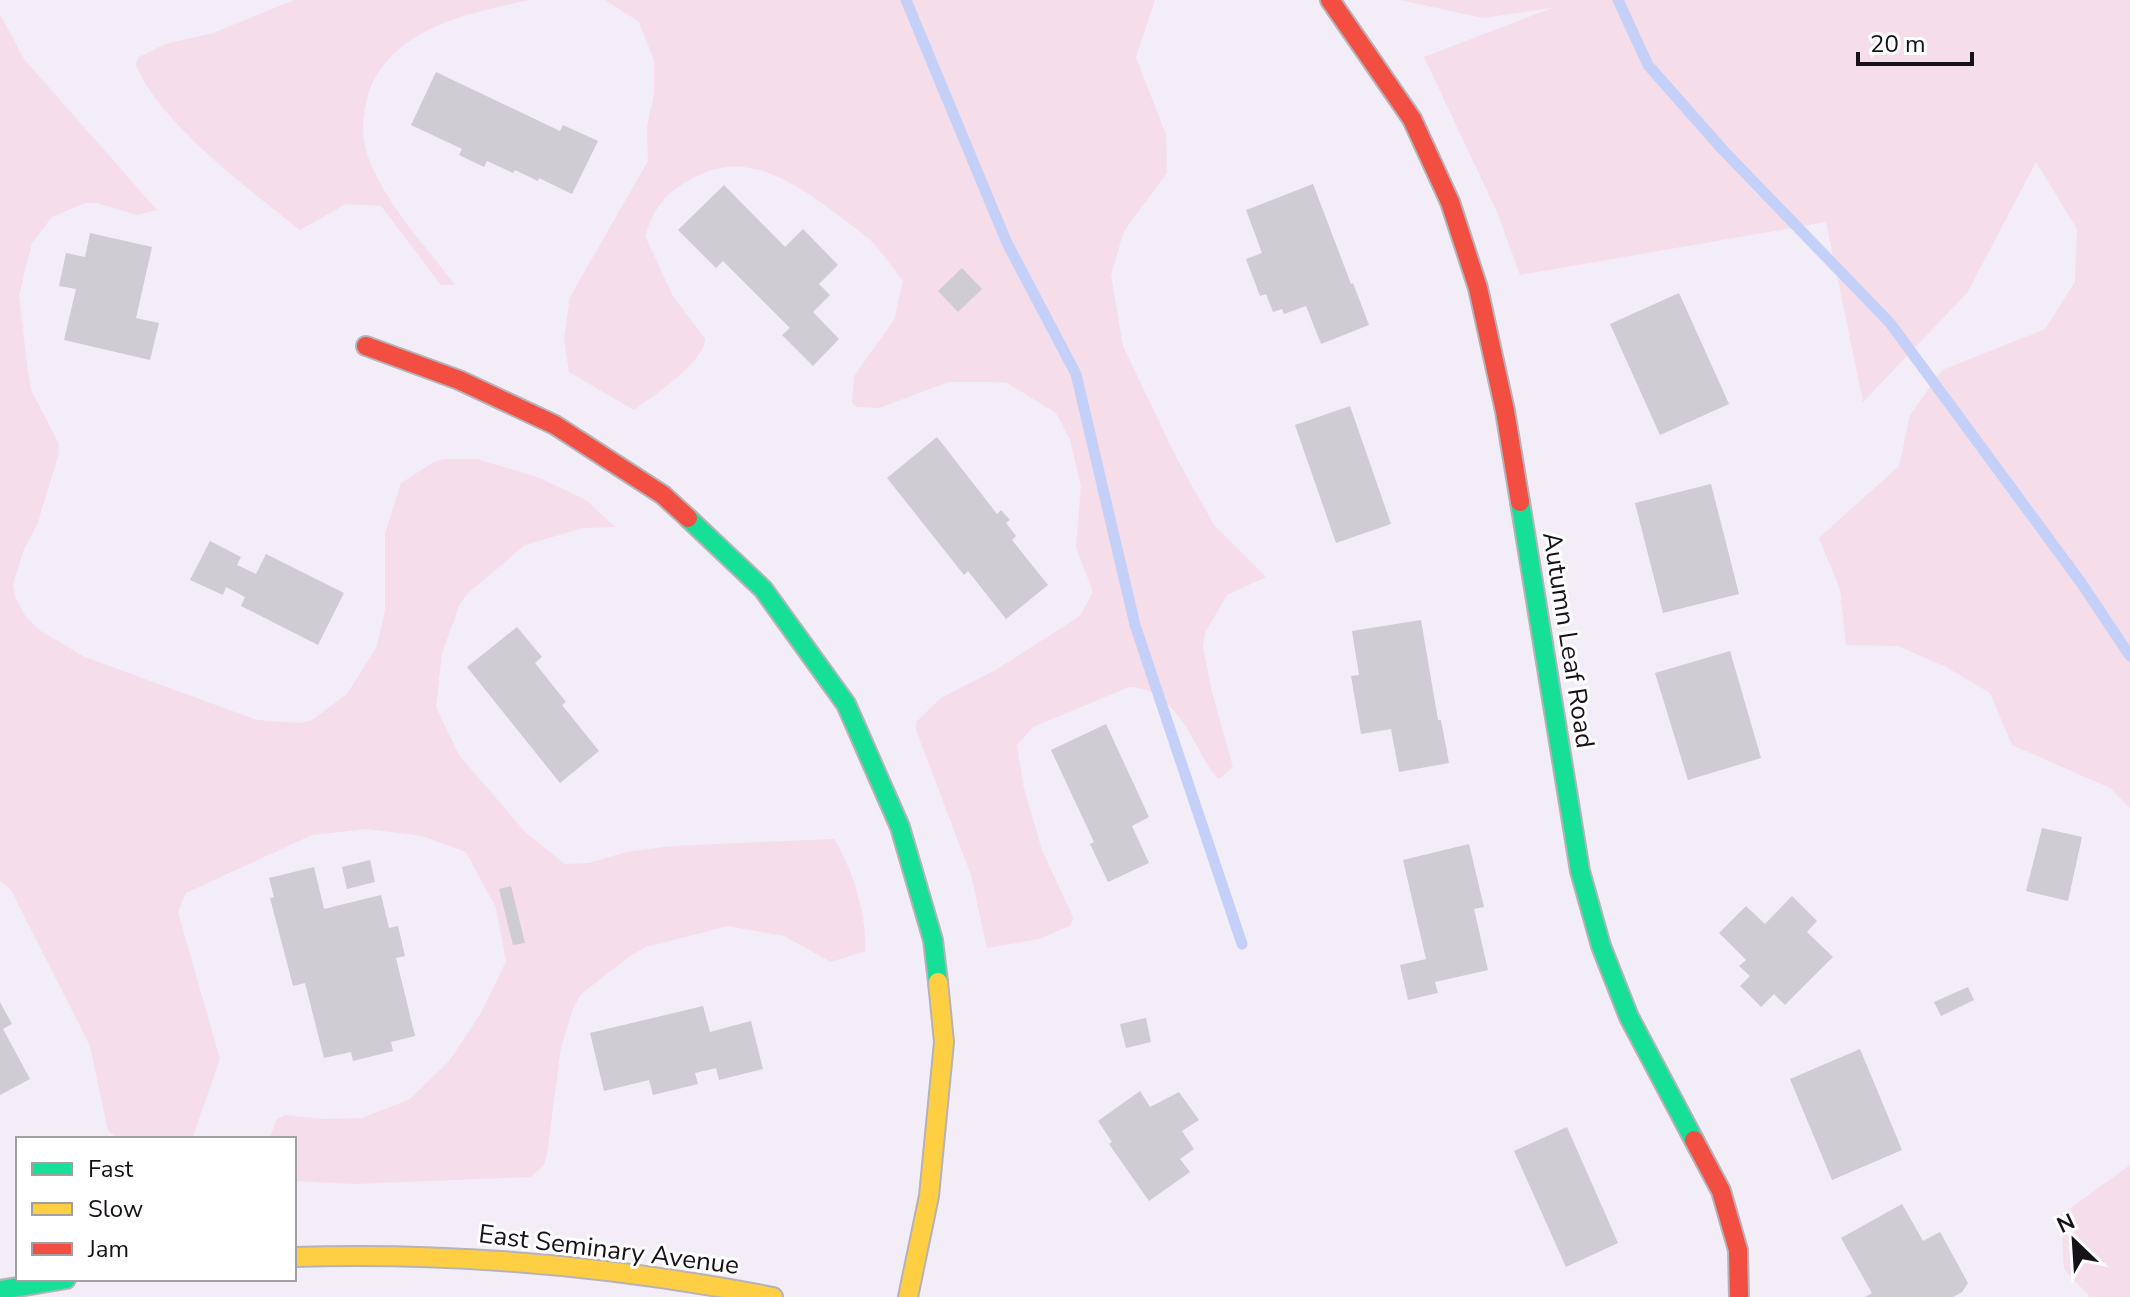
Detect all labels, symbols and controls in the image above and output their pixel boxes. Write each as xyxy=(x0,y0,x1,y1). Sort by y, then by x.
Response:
scale bar xyxy=(1858,16,1972,66)
text: 20 m xyxy=(1870,28,1926,60)
street label: Autumn Leaf Road xyxy=(1534,529,1603,751)
legend xyxy=(16,1137,296,1281)
text: Fast xyxy=(88,1153,134,1185)
text: Slow xyxy=(88,1193,143,1225)
north arrow xyxy=(2034,1201,2114,1281)
text: N xyxy=(2052,1207,2080,1241)
street label: East Seminary Avenue xyxy=(477,1216,741,1283)
text: Jam xyxy=(87,1233,129,1265)

